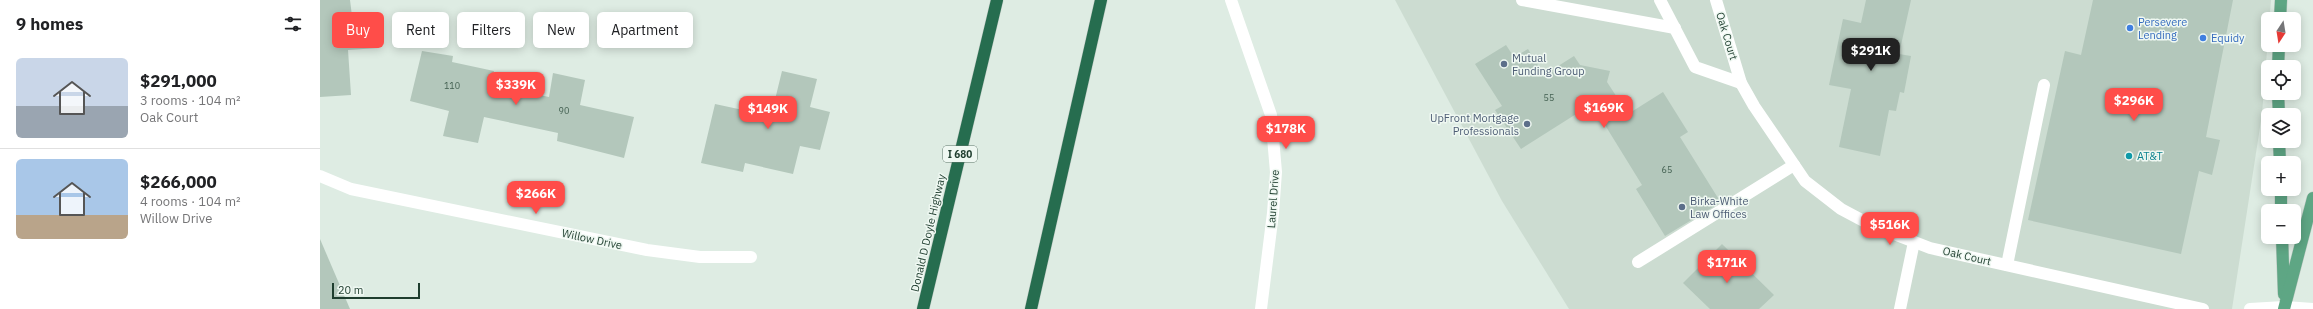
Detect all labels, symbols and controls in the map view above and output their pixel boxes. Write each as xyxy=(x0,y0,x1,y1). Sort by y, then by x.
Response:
street label: Oak Court xyxy=(1713,10,1741,62)
chip: Buy xyxy=(332,12,384,48)
chip: Rent xyxy=(392,12,449,48)
chip: Filters xyxy=(457,12,525,48)
chip: New xyxy=(533,12,589,48)
chip: Apartment xyxy=(597,12,693,48)
north arrow xyxy=(2261,12,2301,52)
map controls xyxy=(2261,12,2301,244)
text: 9 homes xyxy=(16,13,83,35)
icon: filters xyxy=(282,13,304,35)
place label: Persevere Lending xyxy=(2138,15,2187,42)
marker: Persevere Lending xyxy=(2125,23,2135,33)
place label: Equidy xyxy=(2211,31,2245,45)
marker: Equidy xyxy=(2198,33,2208,43)
pin: $291K xyxy=(1843,38,1899,72)
text: $291K xyxy=(1851,42,1891,59)
place label: Mutual Funding Group xyxy=(1512,51,1585,78)
marker: Mutual Funding Group xyxy=(1499,59,1509,69)
button: locate xyxy=(2261,60,2301,100)
text: $291,000 xyxy=(140,70,217,92)
pin: $339K xyxy=(488,72,544,106)
icon: home xyxy=(48,74,96,122)
text: $339K xyxy=(496,76,536,93)
house number: 110 xyxy=(444,80,460,91)
pin: $296K xyxy=(2106,88,2162,122)
text: 3 rooms · 104 m² xyxy=(140,92,241,109)
house number: 55 xyxy=(1544,92,1554,103)
text: $296K xyxy=(2114,92,2154,109)
pin: $169K xyxy=(1576,95,1632,129)
pin: $149K xyxy=(740,96,796,130)
text: $169K xyxy=(1584,99,1624,116)
text: $149K xyxy=(748,100,788,117)
house number: 90 xyxy=(559,105,569,116)
button: layers xyxy=(2261,108,2301,148)
text: Oak Court xyxy=(140,109,198,126)
place label: UpFront Mortgage Professionals xyxy=(1430,111,1519,138)
pin: $178K xyxy=(1258,116,1314,150)
marker: UpFront Mortgage Professionals xyxy=(1522,119,1532,129)
text: $178K xyxy=(1266,120,1306,137)
road number: I 680 xyxy=(943,146,977,162)
place label: AT&T xyxy=(2137,149,2163,163)
marker: AT&T xyxy=(2124,151,2134,161)
button: + xyxy=(2261,156,2301,196)
house number: 65 xyxy=(1662,164,1672,175)
street label: Laurel Drive xyxy=(1264,169,1282,229)
text: $266,000 xyxy=(140,171,217,193)
street label: Donald D Doyle Highway xyxy=(908,172,948,293)
icon: home xyxy=(48,175,96,223)
pin: $266K xyxy=(508,181,564,215)
text: $266K xyxy=(516,185,556,202)
text: 4 rooms · 104 m² xyxy=(140,193,241,210)
place label: Birka-White Law Offices xyxy=(1690,194,1748,221)
marker: Birka-White Law Offices xyxy=(1677,202,1687,212)
button: − xyxy=(2261,204,2301,244)
text: Willow Drive xyxy=(140,210,212,227)
pin: $516K xyxy=(1862,212,1918,246)
text: $516K xyxy=(1870,216,1910,233)
street label: Willow Drive xyxy=(561,226,623,252)
street label: Oak Court xyxy=(1941,244,1993,268)
pin: $171K xyxy=(1699,250,1755,284)
text: $171K xyxy=(1707,254,1747,271)
scale bar xyxy=(332,281,420,300)
text: 20 m xyxy=(338,283,363,297)

